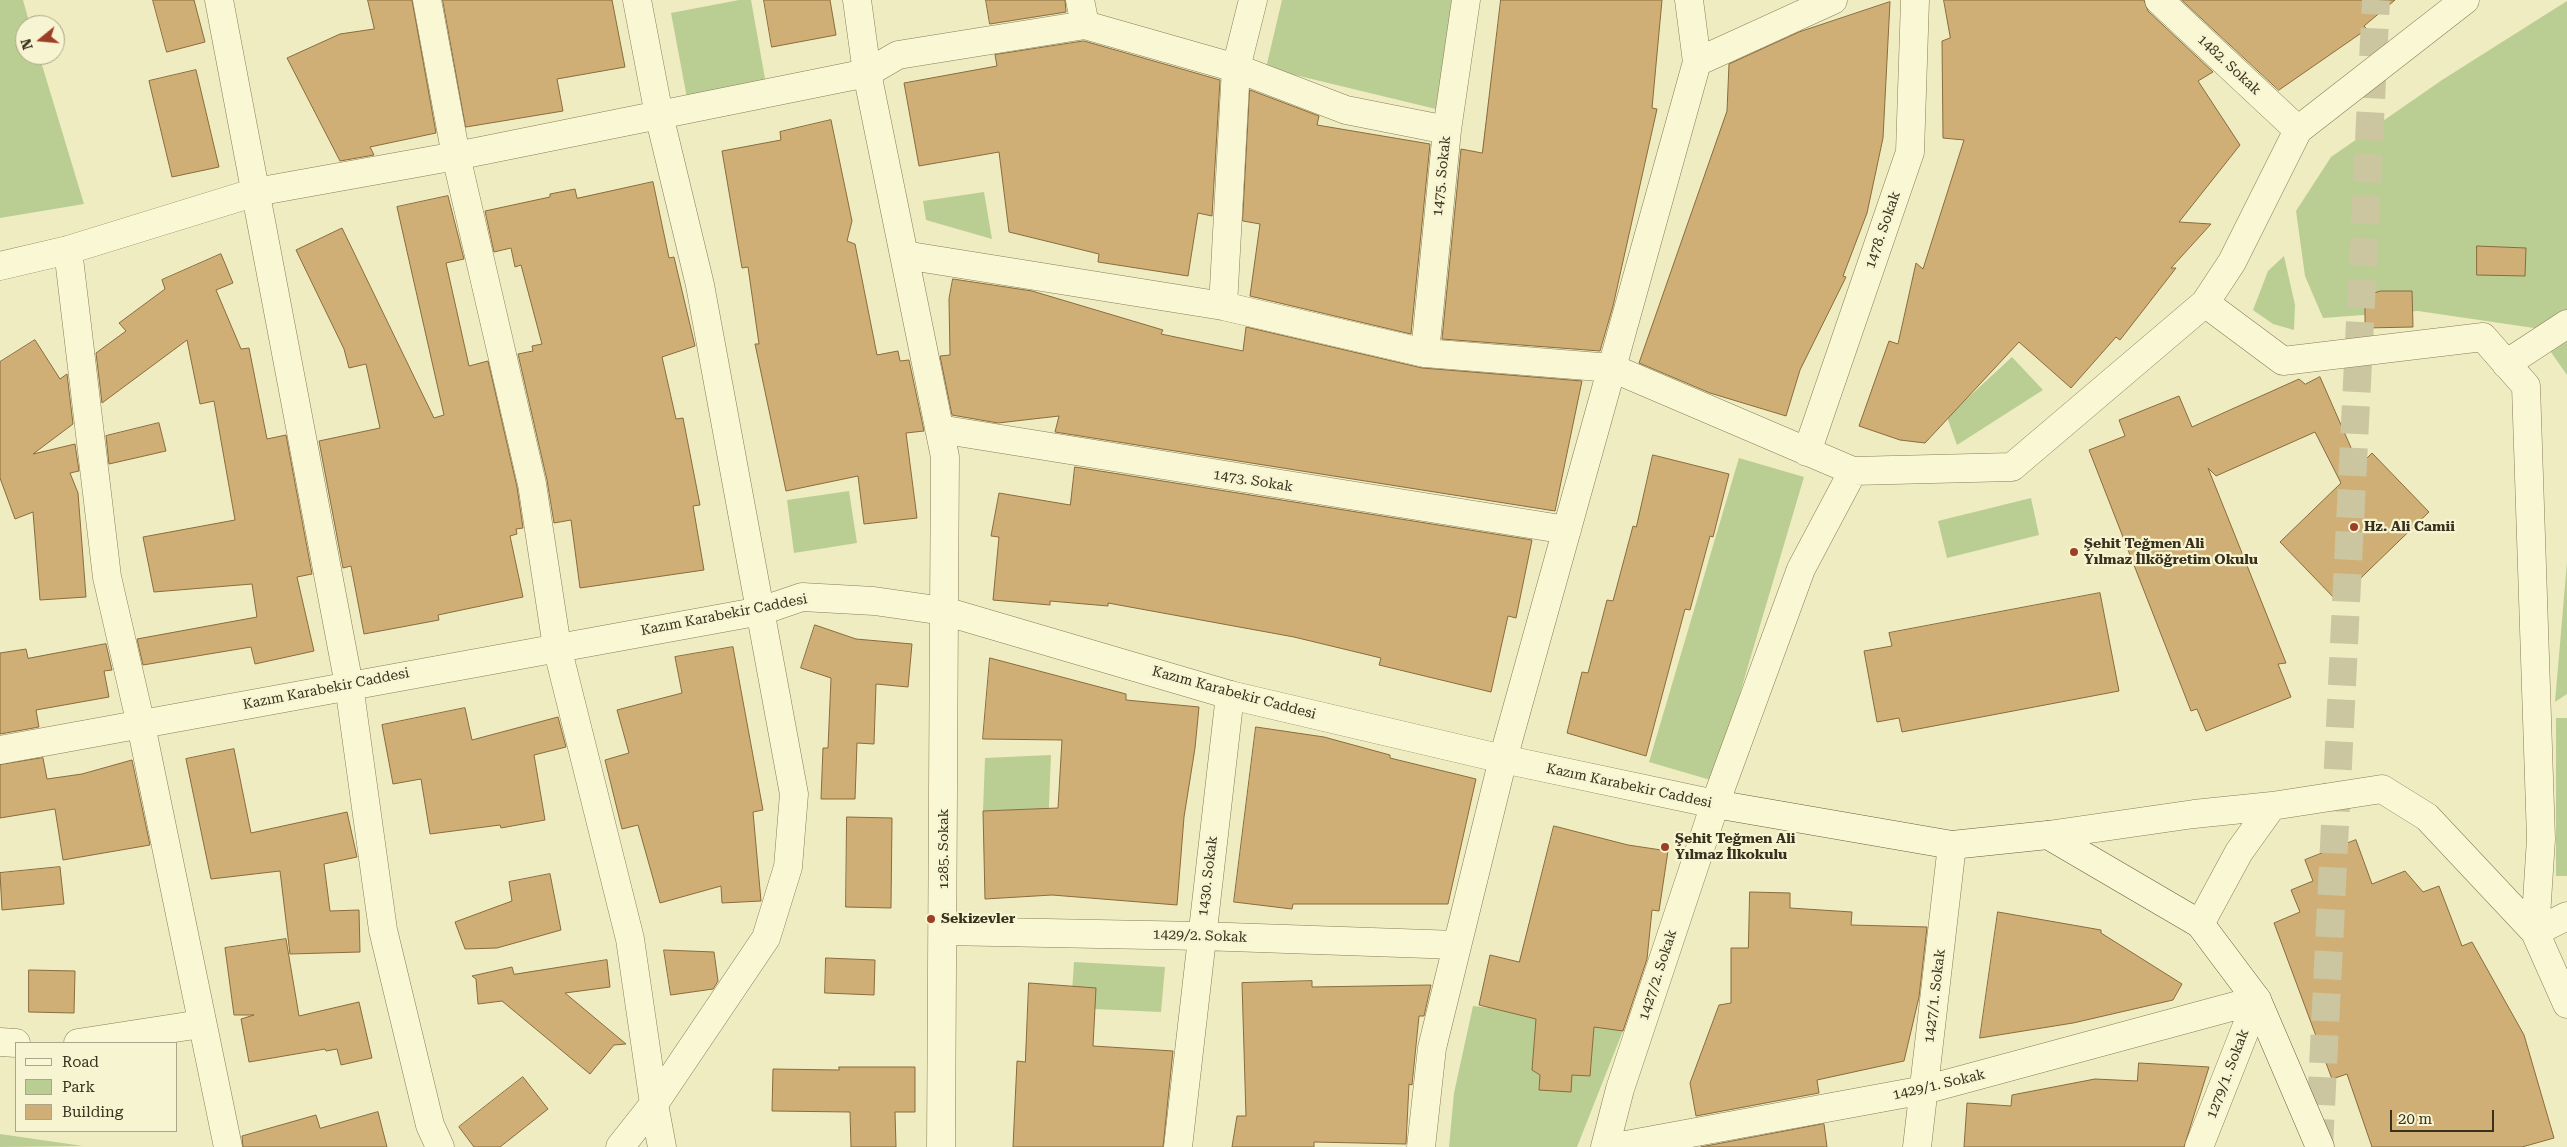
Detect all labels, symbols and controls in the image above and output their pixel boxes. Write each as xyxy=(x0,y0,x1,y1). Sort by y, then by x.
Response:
north arrow xyxy=(15,15,65,65)
street label: 1482. Sokak xyxy=(2194,31,2264,99)
text: N xyxy=(17,37,36,52)
street label: 1475. Sokak xyxy=(1429,135,1455,217)
street label: 1478. Sokak xyxy=(1862,189,1904,271)
street label: 1473. Sokak xyxy=(1212,466,1294,496)
place label: Hz. Ali Camii xyxy=(2364,519,2455,535)
marker: Hz. Ali Camii xyxy=(2348,521,2360,533)
place label: Şehit Teğmen Ali Yılmaz İlköğretim Okulu xyxy=(2084,536,2258,568)
marker: Şehit Teğmen Ali Yılmaz İlköğretim Okulu xyxy=(2068,546,2080,558)
street label: Kazım Karabekir Caddesi xyxy=(639,591,809,639)
street label: Kazım Karabekir Caddesi xyxy=(1150,663,1318,723)
street label: Kazım Karabekir Caddesi xyxy=(241,665,411,713)
street label: Kazım Karabekir Caddesi xyxy=(1545,760,1713,812)
street label: 1285. Sokak xyxy=(936,809,952,889)
place label: Şehit Teğmen Ali Yılmaz İlkokulu xyxy=(1675,831,1795,864)
street label: 1430. Sokak xyxy=(1195,835,1221,917)
marker: Şehit Teğmen Ali Yılmaz İlkokulu xyxy=(1659,841,1671,853)
place label: Sekizevler xyxy=(941,911,1015,927)
marker: Sekizevler xyxy=(925,913,937,925)
street label: 1429/2. Sokak xyxy=(1152,926,1248,946)
street label: 1427/2. Sokak xyxy=(1635,927,1681,1023)
street label: 1427/1. Sokak xyxy=(1921,948,1949,1044)
street label: 1279/1. Sokak xyxy=(2203,1027,2253,1121)
legend xyxy=(15,1042,178,1132)
text: Road xyxy=(62,1053,99,1071)
street label: 1429/1. Sokak xyxy=(1891,1066,1987,1104)
text: Park xyxy=(62,1078,95,1096)
scale bar xyxy=(2392,1100,2496,1132)
text: Building xyxy=(62,1103,123,1121)
text: 20 m xyxy=(2398,1110,2432,1128)

